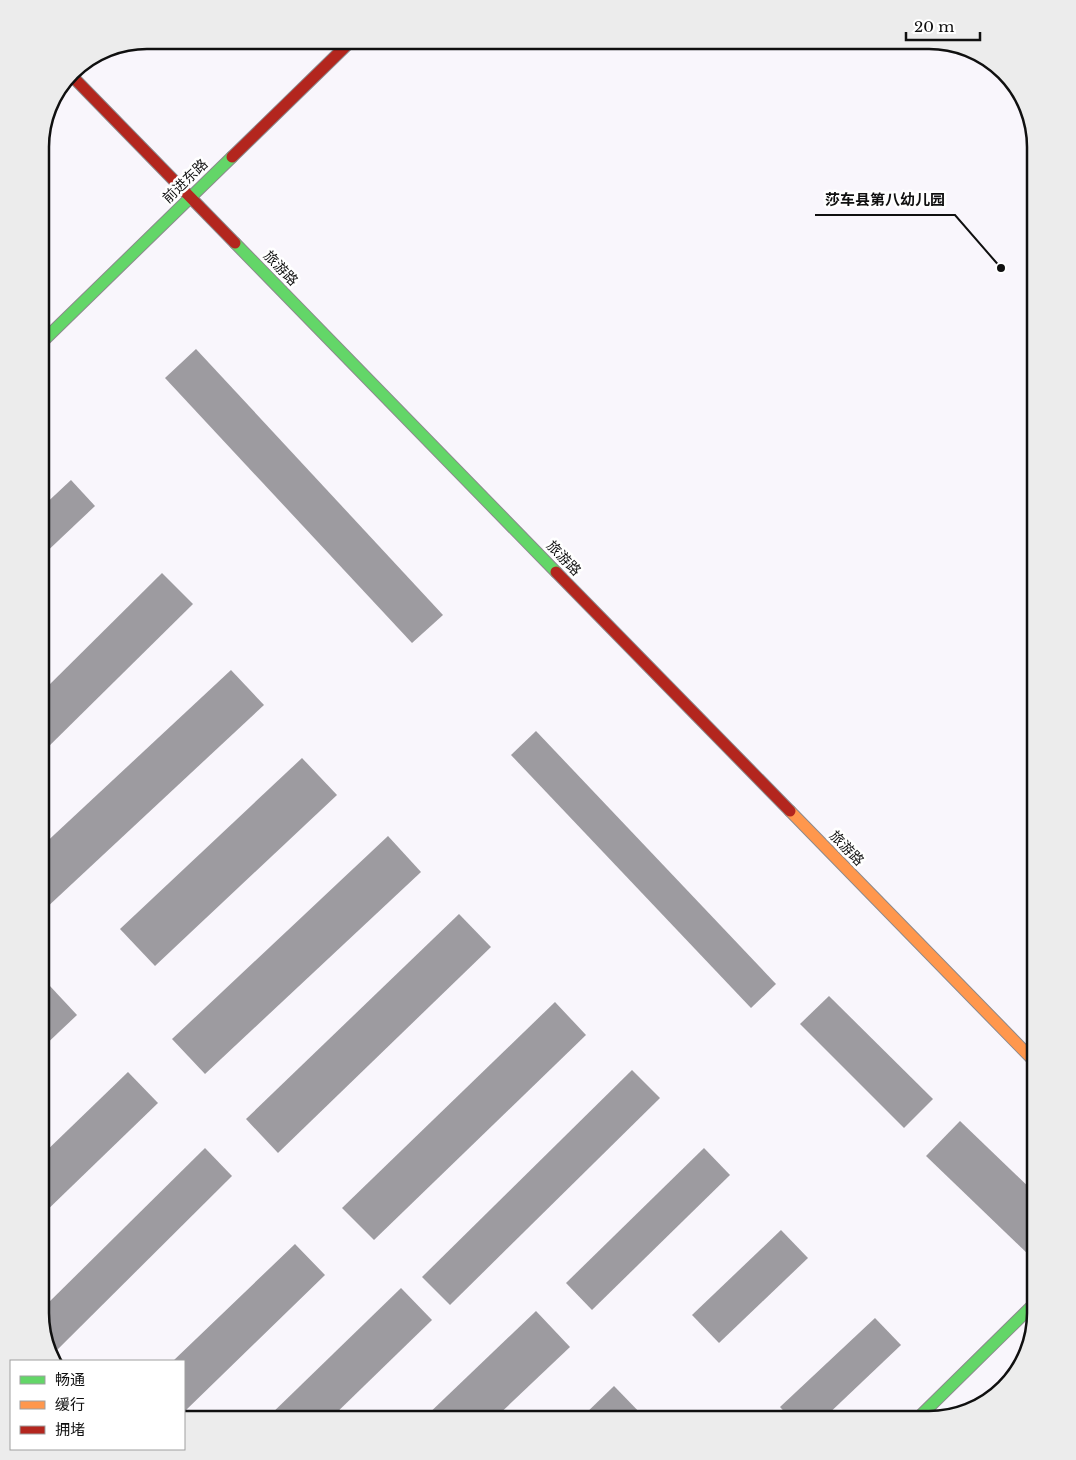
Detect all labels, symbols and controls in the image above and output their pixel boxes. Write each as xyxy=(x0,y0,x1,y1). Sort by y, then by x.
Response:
scale bar xyxy=(906,10,980,42)
text: 20 m xyxy=(914,17,954,36)
street label: 前进东路 xyxy=(159,155,211,207)
callout: 莎车县第八幼儿园 xyxy=(815,185,955,215)
text: 莎车县第八幼儿园 xyxy=(825,190,945,209)
street label: 旅游路 xyxy=(260,247,302,289)
street label: 旅游路 xyxy=(543,537,585,579)
street label: 旅游路 xyxy=(826,827,868,869)
legend xyxy=(10,1360,185,1450)
text: 畅通 xyxy=(55,1370,85,1389)
text: 缓行 xyxy=(55,1395,85,1414)
text: 拥堵 xyxy=(55,1420,85,1439)

